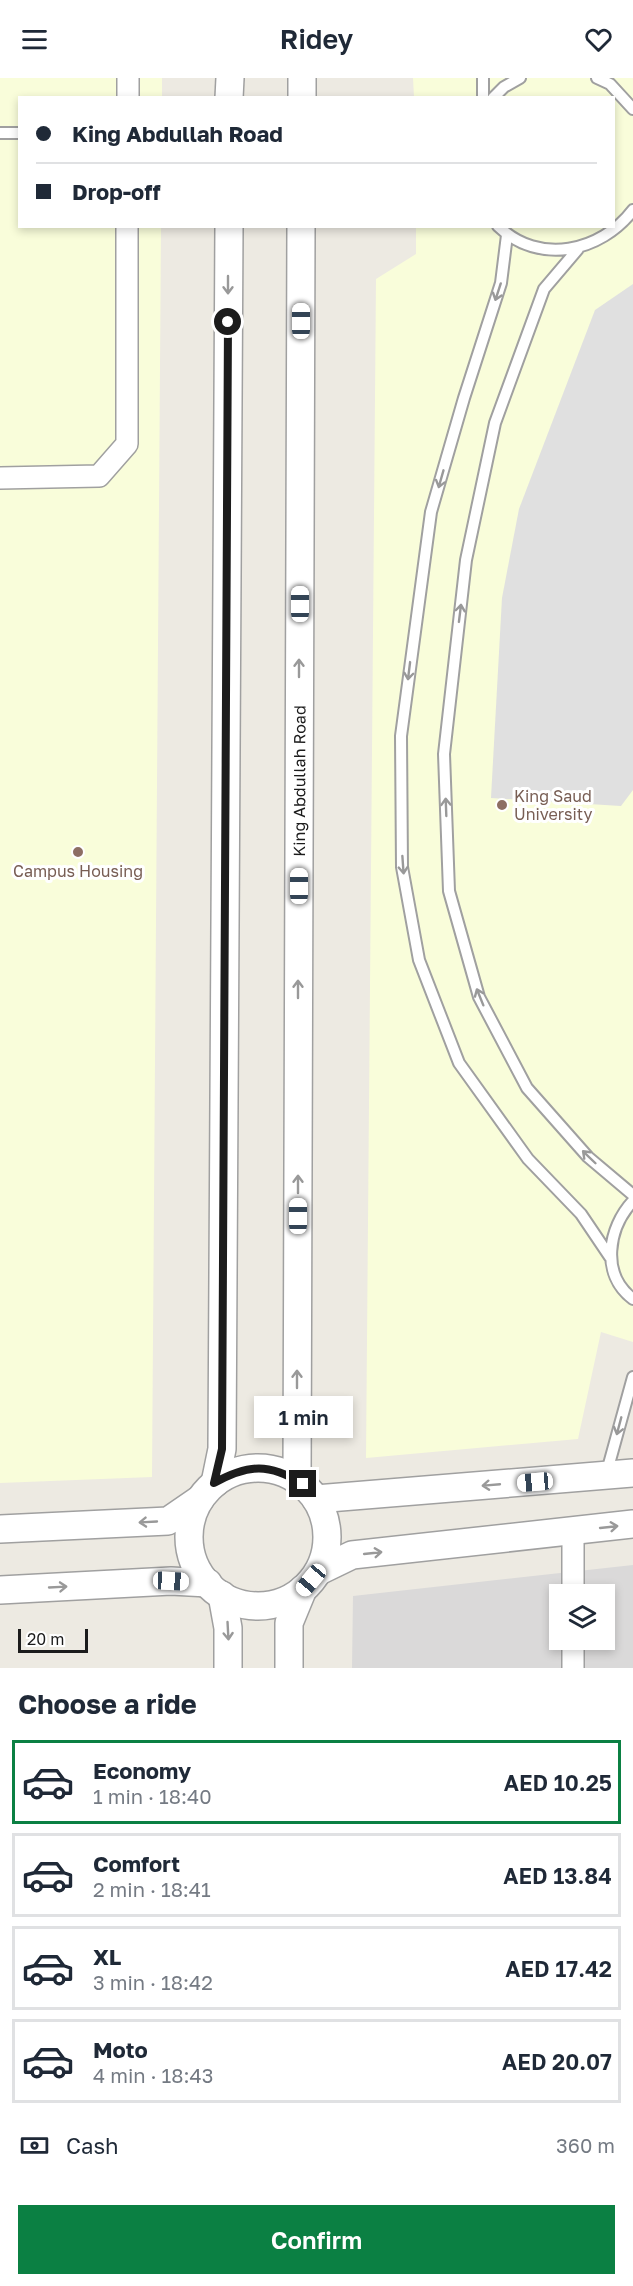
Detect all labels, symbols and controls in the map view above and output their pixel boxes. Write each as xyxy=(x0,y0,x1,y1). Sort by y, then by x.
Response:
icon: menu xyxy=(18,23,51,56)
text: Ridey xyxy=(280,23,353,55)
icon: heart xyxy=(582,23,615,56)
text: King Abdullah Road xyxy=(72,120,283,147)
text: Drop-off xyxy=(72,178,161,205)
one-way arrow xyxy=(222,274,234,294)
one-way arrow xyxy=(492,282,503,301)
car xyxy=(292,303,310,339)
route start xyxy=(214,308,241,335)
one-way arrow xyxy=(434,469,446,488)
car xyxy=(291,586,309,622)
one-way arrow xyxy=(455,603,466,623)
one-way arrow xyxy=(293,659,305,679)
one-way arrow xyxy=(403,660,414,680)
street label: King Abdullah Road xyxy=(289,705,309,857)
place label: King Saud University xyxy=(514,786,592,824)
one-way arrow xyxy=(440,797,451,817)
marker: King Saud University xyxy=(495,798,509,812)
marker: Campus Housing xyxy=(71,845,85,859)
one-way arrow xyxy=(397,855,408,875)
place label: Campus Housing xyxy=(13,861,143,881)
car xyxy=(290,868,308,904)
one-way arrow xyxy=(292,980,304,1000)
one-way arrow xyxy=(474,988,485,1007)
one-way arrow xyxy=(581,1150,596,1165)
one-way arrow xyxy=(292,1175,304,1195)
car xyxy=(289,1198,307,1234)
one-way arrow xyxy=(291,1370,303,1390)
callout: 1 min xyxy=(254,1397,352,1439)
text: 1 min xyxy=(278,1405,329,1429)
one-way arrow xyxy=(613,1416,625,1435)
route end xyxy=(289,1470,316,1497)
car xyxy=(516,1471,554,1493)
one-way arrow xyxy=(482,1480,502,1491)
one-way arrow xyxy=(139,1517,159,1528)
one-way arrow xyxy=(599,1521,618,1532)
one-way arrow xyxy=(363,1547,383,1558)
car xyxy=(293,1560,329,1600)
car xyxy=(153,1571,189,1591)
one-way arrow xyxy=(48,1581,68,1592)
map controls xyxy=(549,1584,615,1650)
button: layers xyxy=(549,1584,615,1650)
one-way arrow xyxy=(222,1621,233,1641)
scale bar xyxy=(18,1626,88,1654)
text: 20 m xyxy=(27,1629,64,1649)
text: Choose a ride xyxy=(18,1688,197,1720)
icon: car xyxy=(21,1755,75,1809)
text: Economy xyxy=(93,1757,191,1784)
text: AED 10.25 xyxy=(504,1769,612,1796)
text: 1 min · 18:40 xyxy=(93,1784,212,1808)
icon: car xyxy=(21,1848,75,1902)
text: Comfort xyxy=(93,1850,180,1877)
text: AED 13.84 xyxy=(503,1862,612,1889)
text: 2 min · 18:41 xyxy=(93,1877,211,1901)
icon: car xyxy=(21,1941,75,1995)
text: XL xyxy=(93,1943,121,1970)
text: AED 17.42 xyxy=(505,1955,612,1982)
text: 3 min · 18:42 xyxy=(93,1970,213,1994)
icon: car xyxy=(21,2034,75,2088)
text: Moto xyxy=(93,2036,148,2063)
text: AED 20.07 xyxy=(502,2048,612,2075)
text: 4 min · 18:43 xyxy=(93,2063,213,2087)
icon: cash xyxy=(18,2129,51,2162)
text: Cash xyxy=(66,2132,119,2159)
text: 360 m xyxy=(556,2133,615,2157)
button: Confirm xyxy=(18,2205,615,2274)

